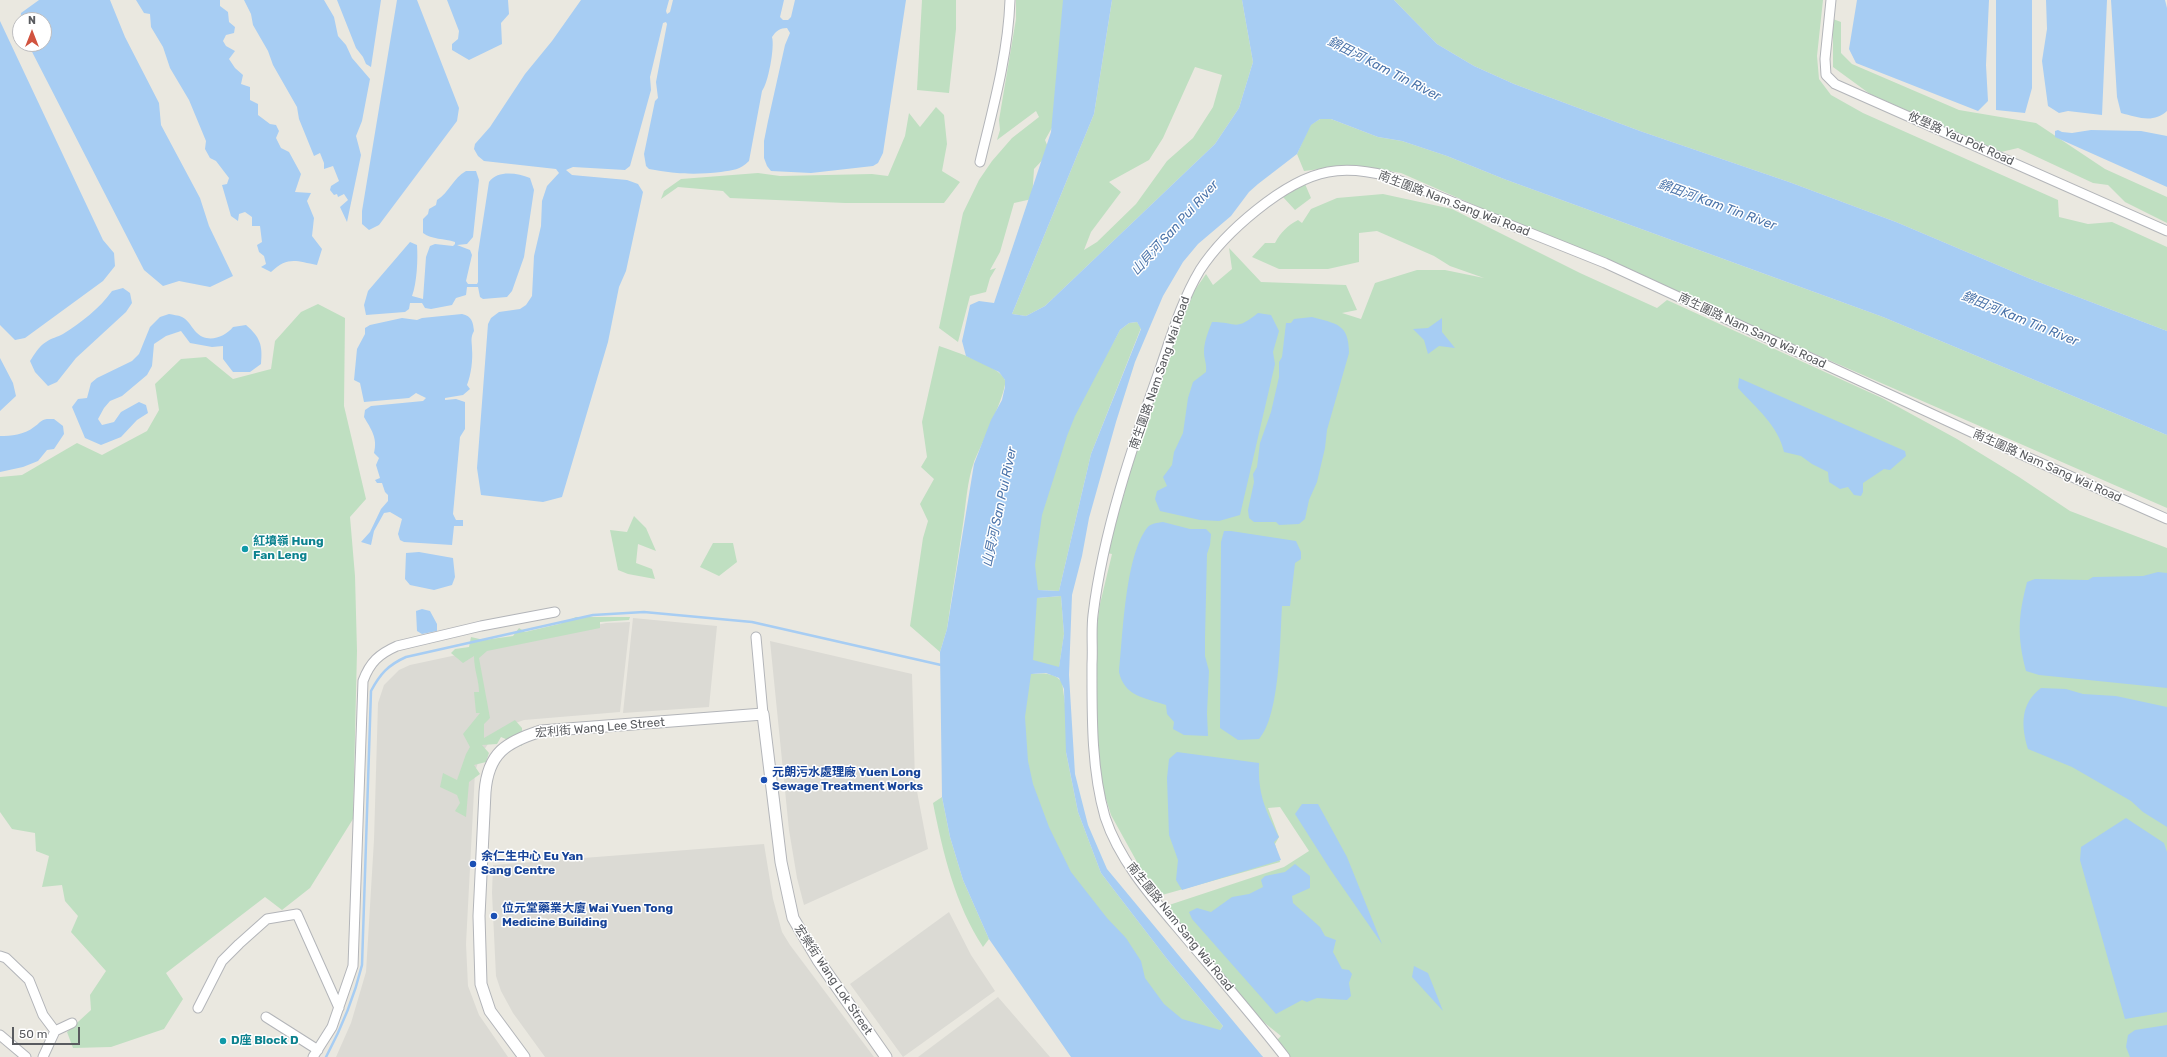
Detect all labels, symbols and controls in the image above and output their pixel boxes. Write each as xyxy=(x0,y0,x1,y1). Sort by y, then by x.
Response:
north arrow xyxy=(12,12,52,52)
text: N xyxy=(28,14,36,27)
water label: 錦田河 Kam Tin River xyxy=(1325,34,1443,104)
street label: 攸壆路 Yau Pok Road xyxy=(1906,109,2016,169)
street label: 南生圍路 Nam Sang Wai Road xyxy=(1376,168,1532,240)
water label: 錦田河 Kam Tin River xyxy=(1656,176,1778,234)
water label: 山貝河 San Pui River xyxy=(1128,177,1222,279)
water label: 錦田河 Kam Tin River xyxy=(1959,288,2081,350)
street label: 南生圍路 Nam Sang Wai Road xyxy=(1676,290,1828,372)
street label: 南生圍路 Nam Sang Wai Road xyxy=(1127,294,1193,452)
street label: 南生圍路 Nam Sang Wai Road xyxy=(1970,427,2124,505)
water label: 山貝河 San Pui River xyxy=(980,445,1020,569)
place label: 紅墳嶺 Hung Fan Leng xyxy=(253,535,324,563)
marker: 紅墳嶺 Hung Fan Leng xyxy=(240,544,250,554)
street label: 宏利街 Wang Lee Street xyxy=(535,715,665,741)
place label: 元朗污水處理廠 Yuen Long Sewage Treatment Works xyxy=(772,766,923,794)
marker: 元朗污水處理廠 Yuen Long Sewage Treatment Works xyxy=(759,775,769,785)
place label: 余仁生中心 Eu Yan Sang Centre xyxy=(481,850,583,878)
marker: 余仁生中心 Eu Yan Sang Centre xyxy=(468,859,478,869)
street label: 南生圍路 Nam Sang Wai Road xyxy=(1124,860,1236,994)
place label: 位元堂藥業大廈 Wai Yuen Tong Medicine Building xyxy=(502,902,673,930)
marker: 位元堂藥業大廈 Wai Yuen Tong Medicine Building xyxy=(489,911,499,921)
street label: 宏樂街 Wang Lok Street xyxy=(791,922,875,1038)
scale bar xyxy=(14,1019,82,1045)
text: 50 m xyxy=(19,1027,47,1041)
place label: D座 Block D xyxy=(231,1034,299,1048)
marker: D座 Block D xyxy=(218,1036,228,1046)

